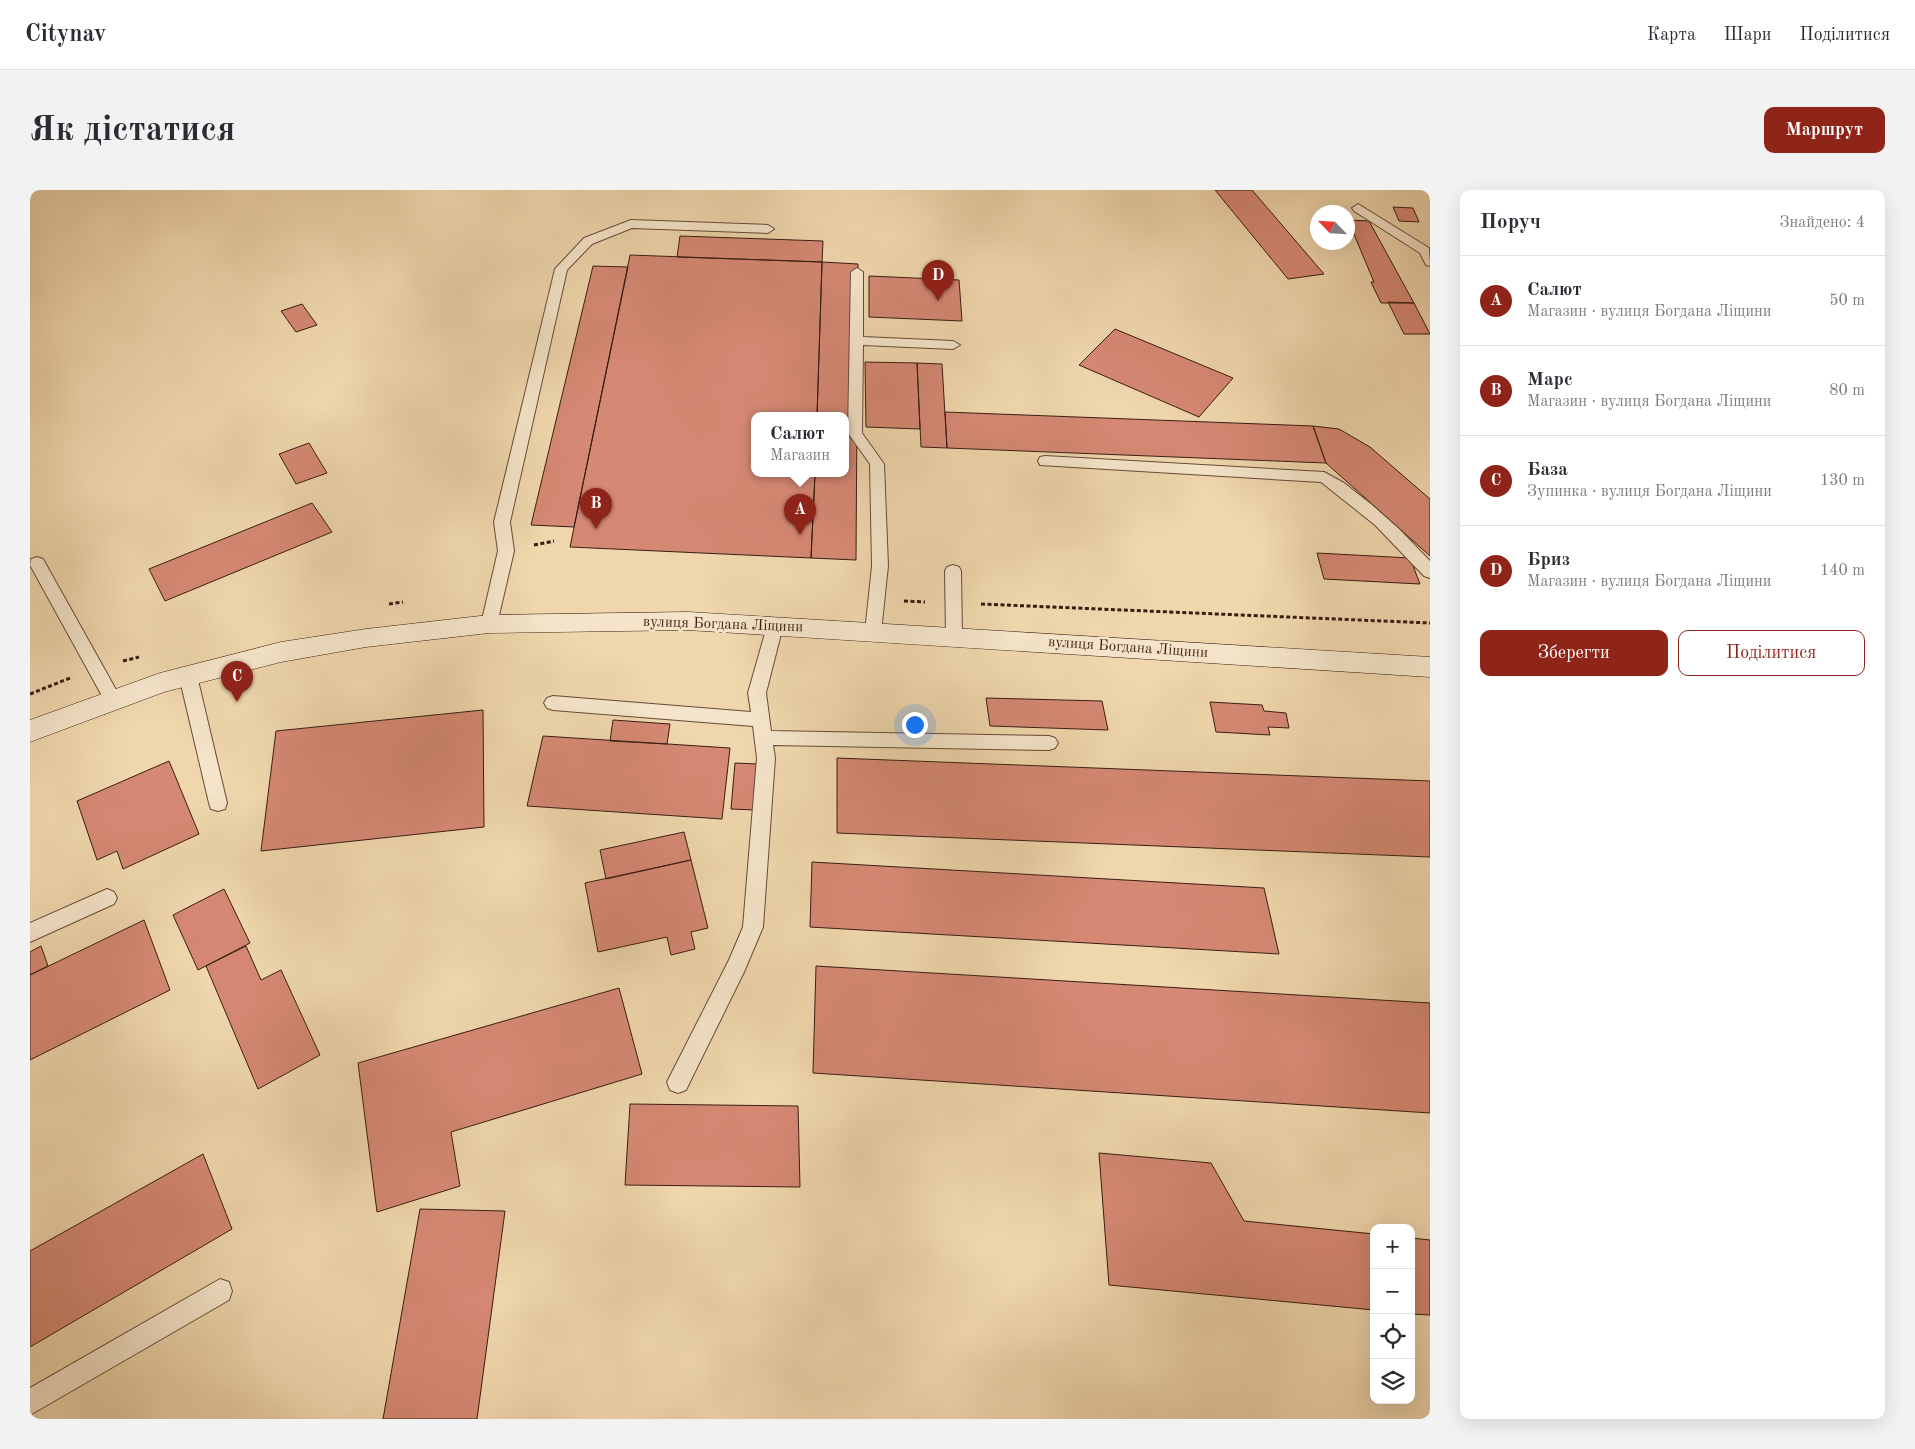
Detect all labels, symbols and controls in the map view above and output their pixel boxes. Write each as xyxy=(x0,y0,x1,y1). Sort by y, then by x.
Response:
text: Citynav xyxy=(25,23,106,47)
text: Карта xyxy=(1647,26,1696,44)
text: Шари xyxy=(1724,26,1772,44)
text: Поділитися xyxy=(1800,26,1890,44)
button: Маршрут xyxy=(1764,107,1885,153)
text: Як дістатися xyxy=(30,113,235,148)
north arrow xyxy=(1310,205,1355,250)
text: Поруч xyxy=(1480,212,1541,233)
text: Знайдено: 4 xyxy=(1780,215,1865,231)
pin: D xyxy=(922,260,954,301)
text: Салют xyxy=(1527,281,1582,300)
text: A xyxy=(1490,293,1502,309)
text: 50 m xyxy=(1829,293,1865,309)
text: Магазин · вулиця Богдана Ліщини xyxy=(1527,304,1771,320)
text: Марс xyxy=(1527,371,1573,390)
text: B xyxy=(1490,383,1502,399)
text: 80 m xyxy=(1829,383,1865,399)
text: Магазин · вулиця Богдана Ліщини xyxy=(1527,394,1771,410)
popup xyxy=(751,412,849,477)
text: Салют xyxy=(770,425,825,444)
text: Магазин xyxy=(770,448,830,464)
text: База xyxy=(1527,461,1568,480)
text: C xyxy=(1491,473,1501,489)
text: 130 m xyxy=(1820,473,1865,489)
text: Зупинка · вулиця Богдана Ліщини xyxy=(1527,484,1772,500)
pin: B xyxy=(580,488,612,529)
pin: A xyxy=(784,494,816,535)
text: Бриз xyxy=(1527,551,1570,570)
text: D xyxy=(1490,563,1502,579)
text: 140 m xyxy=(1820,563,1865,579)
text: Магазин · вулиця Богдана Ліщини xyxy=(1527,574,1771,590)
street label: вулиця Богдана Ліщини xyxy=(643,615,803,635)
button: Зберегти xyxy=(1480,630,1668,676)
button: Поділитися xyxy=(1678,630,1865,676)
street label: вулиця Богдана Ліщини xyxy=(1048,635,1208,661)
pin: C xyxy=(221,661,253,702)
your location xyxy=(902,712,928,738)
map controls xyxy=(1370,1224,1415,1404)
button: + xyxy=(1370,1224,1415,1269)
button: − xyxy=(1370,1269,1415,1314)
button: locate xyxy=(1370,1314,1415,1359)
button: layers xyxy=(1370,1359,1415,1404)

